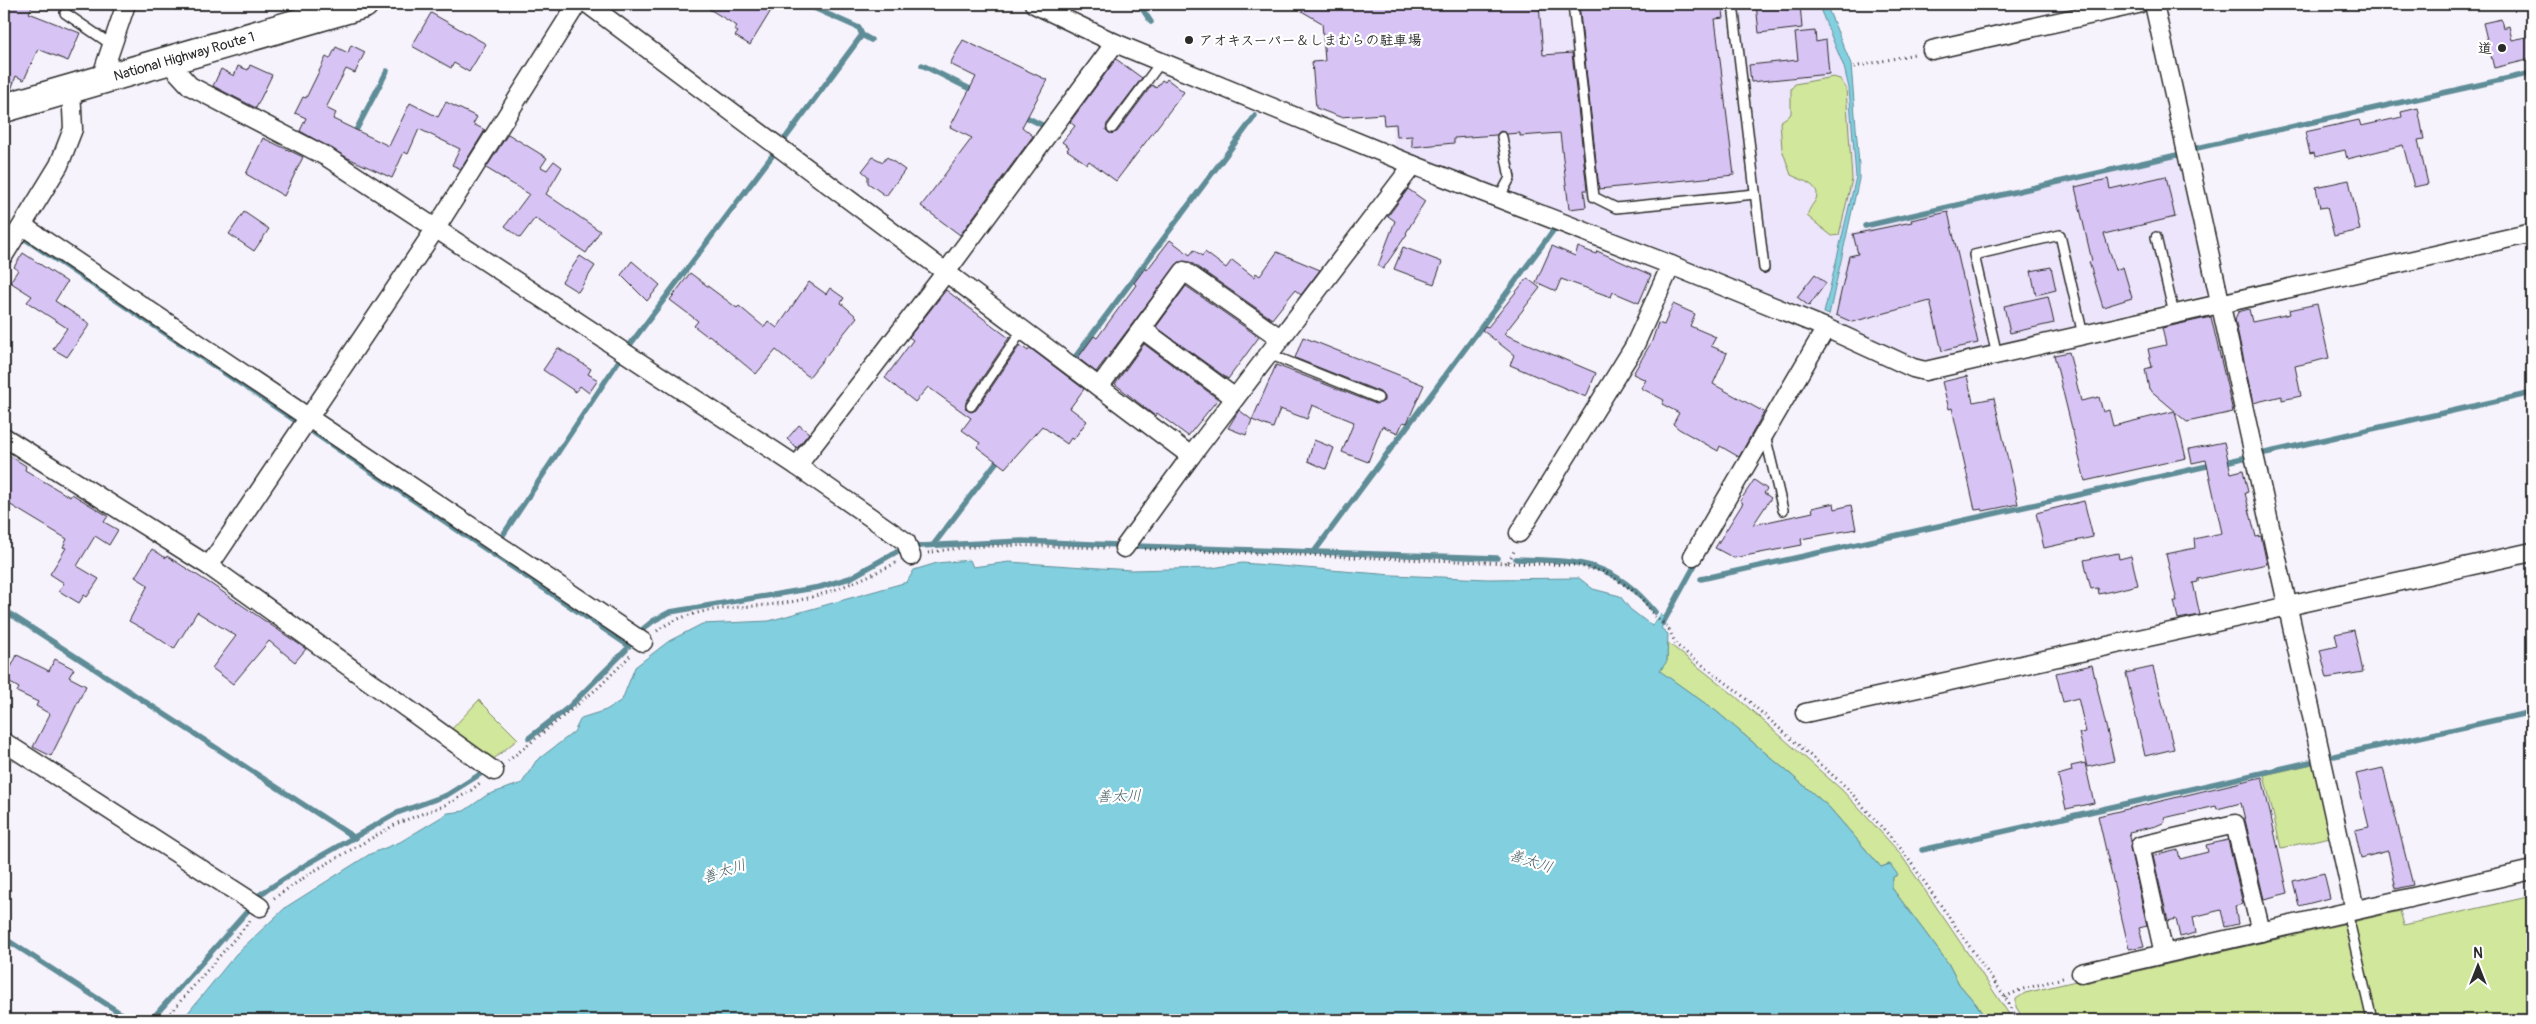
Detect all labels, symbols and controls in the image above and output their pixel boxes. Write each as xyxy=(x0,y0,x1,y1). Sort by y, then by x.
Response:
street label: National Highway Route 1 xyxy=(112,28,256,85)
place label: アオキスーパー＆しまむらの駐車場 xyxy=(1199,32,1422,49)
marker: アオキスーパー＆しまむらの駐車場 xyxy=(1183,34,1195,46)
place label: 道 xyxy=(2478,40,2492,57)
marker: 道 xyxy=(2496,42,2508,54)
water label: 善太川 xyxy=(1096,787,1142,806)
water label: 善太川 xyxy=(1507,845,1555,877)
water label: 善太川 xyxy=(700,855,748,887)
north arrow xyxy=(2454,942,2504,992)
text: N xyxy=(2473,945,2483,962)

